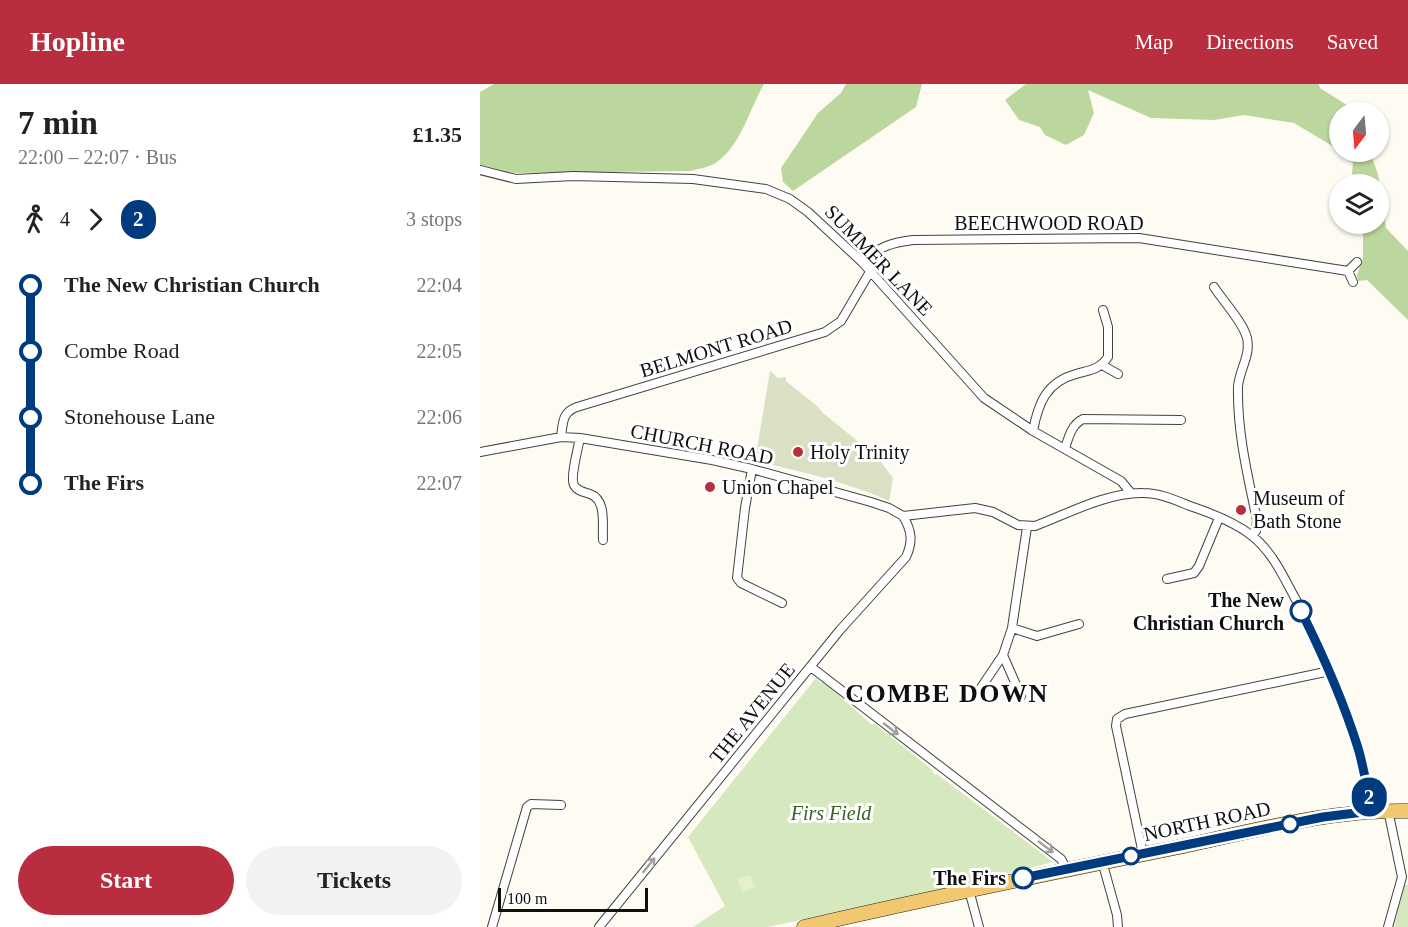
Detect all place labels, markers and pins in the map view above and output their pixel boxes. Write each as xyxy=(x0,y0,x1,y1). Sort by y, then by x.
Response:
place label: Holy Trinity xyxy=(810,441,909,464)
marker: Holy Trinity xyxy=(791,445,805,459)
place label: Union Chapel xyxy=(722,476,834,499)
marker: Union Chapel xyxy=(703,480,717,494)
place label: Museum of Bath Stone xyxy=(1253,487,1345,532)
marker: Museum of Bath Stone xyxy=(1234,503,1248,517)
place label: The New Christian Church xyxy=(1133,589,1285,634)
marker: The New Christian Church xyxy=(1290,600,1312,622)
unlabelled marker xyxy=(1281,815,1299,833)
unlabelled marker xyxy=(1122,847,1140,865)
place label: The Firs xyxy=(933,867,1006,889)
marker: The Firs xyxy=(1012,867,1034,889)

